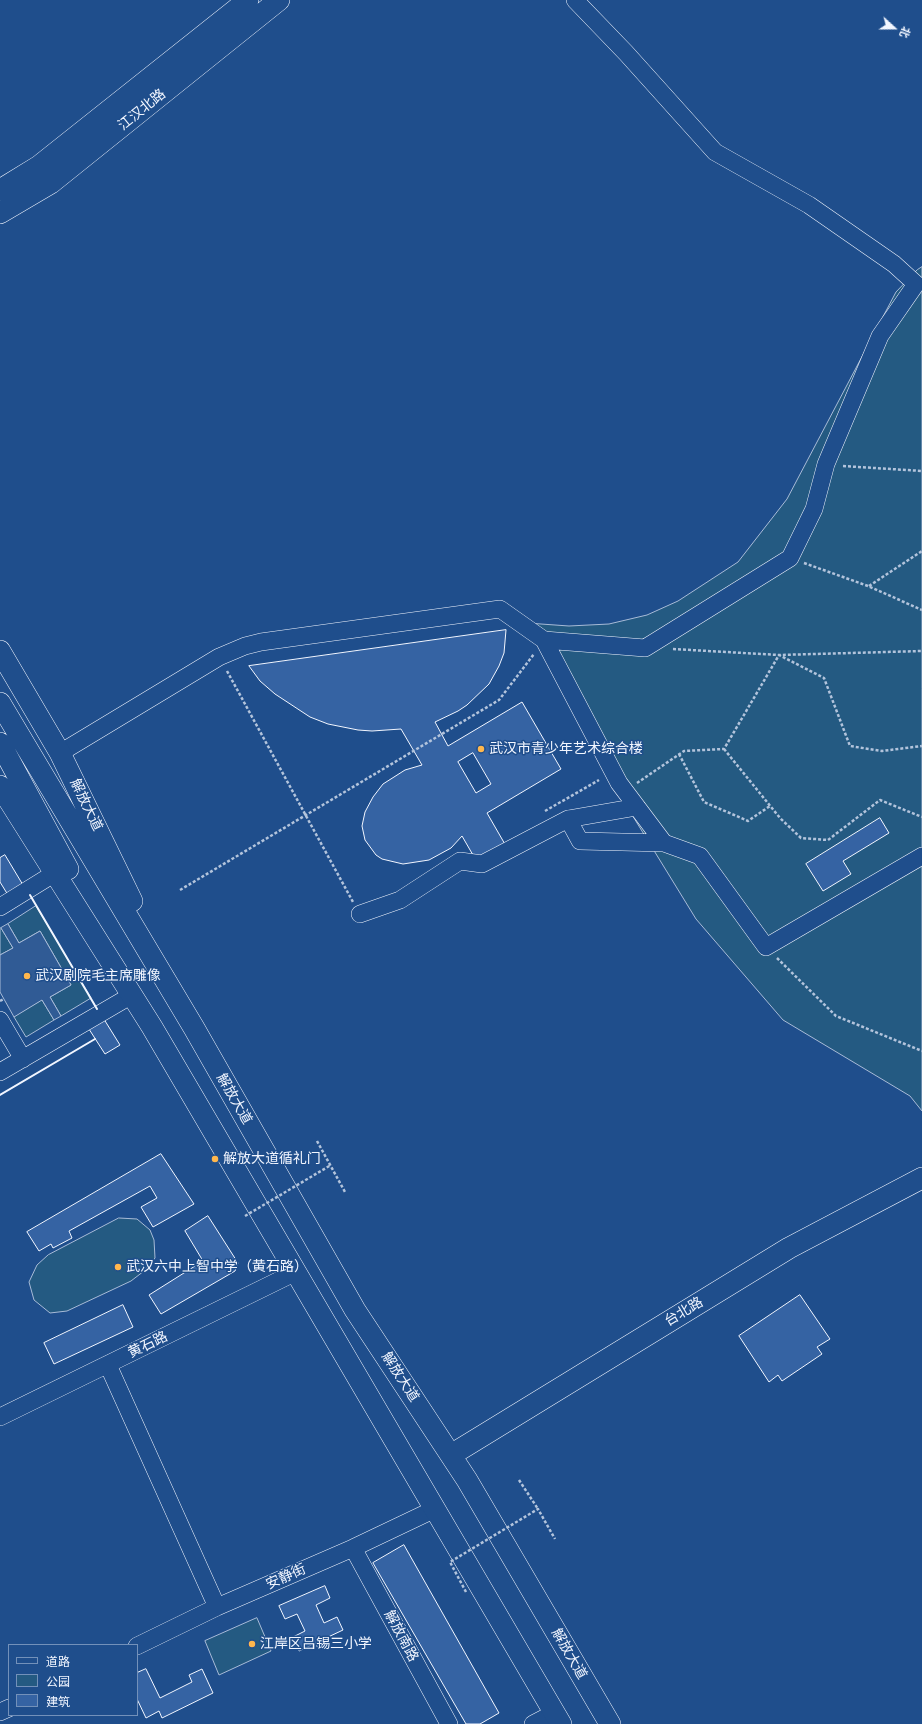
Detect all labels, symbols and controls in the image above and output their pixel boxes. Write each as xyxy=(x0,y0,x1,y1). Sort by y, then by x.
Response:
north arrow xyxy=(874,8,914,48)
text: 北 xyxy=(897,25,914,40)
street label: 江汉北路 xyxy=(115,86,169,134)
place label: 武汉市青少年艺术综合楼 xyxy=(489,741,643,757)
marker: 武汉市青少年艺术综合楼 xyxy=(476,744,486,754)
street label: 解放大道 xyxy=(66,776,106,834)
place label: 武汉剧院毛主席雕像 xyxy=(35,968,161,984)
marker: 武汉剧院毛主席雕像 xyxy=(22,971,32,981)
street label: 解放大道 xyxy=(213,1071,255,1127)
place label: 解放大道循礼门 xyxy=(223,1151,321,1167)
marker: 解放大道循礼门 xyxy=(210,1154,220,1164)
place label: 武汉六中上智中学（黄石路） xyxy=(126,1259,308,1275)
marker: 武汉六中上智中学（黄石路） xyxy=(113,1262,123,1272)
street label: 台北路 xyxy=(662,1294,706,1330)
street label: 黄石路 xyxy=(125,1328,171,1362)
street label: 解放大道 xyxy=(378,1349,422,1405)
street label: 安静街 xyxy=(263,1561,309,1593)
street label: 解放南路 xyxy=(380,1607,422,1665)
street label: 解放大道 xyxy=(548,1626,590,1682)
place label: 江岸区吕锡三小学 xyxy=(260,1636,372,1652)
marker: 江岸区吕锡三小学 xyxy=(247,1639,257,1649)
legend xyxy=(8,1644,138,1716)
text: 道路 xyxy=(46,1654,70,1669)
text: 公园 xyxy=(46,1674,70,1689)
text: 建筑 xyxy=(46,1694,70,1709)

